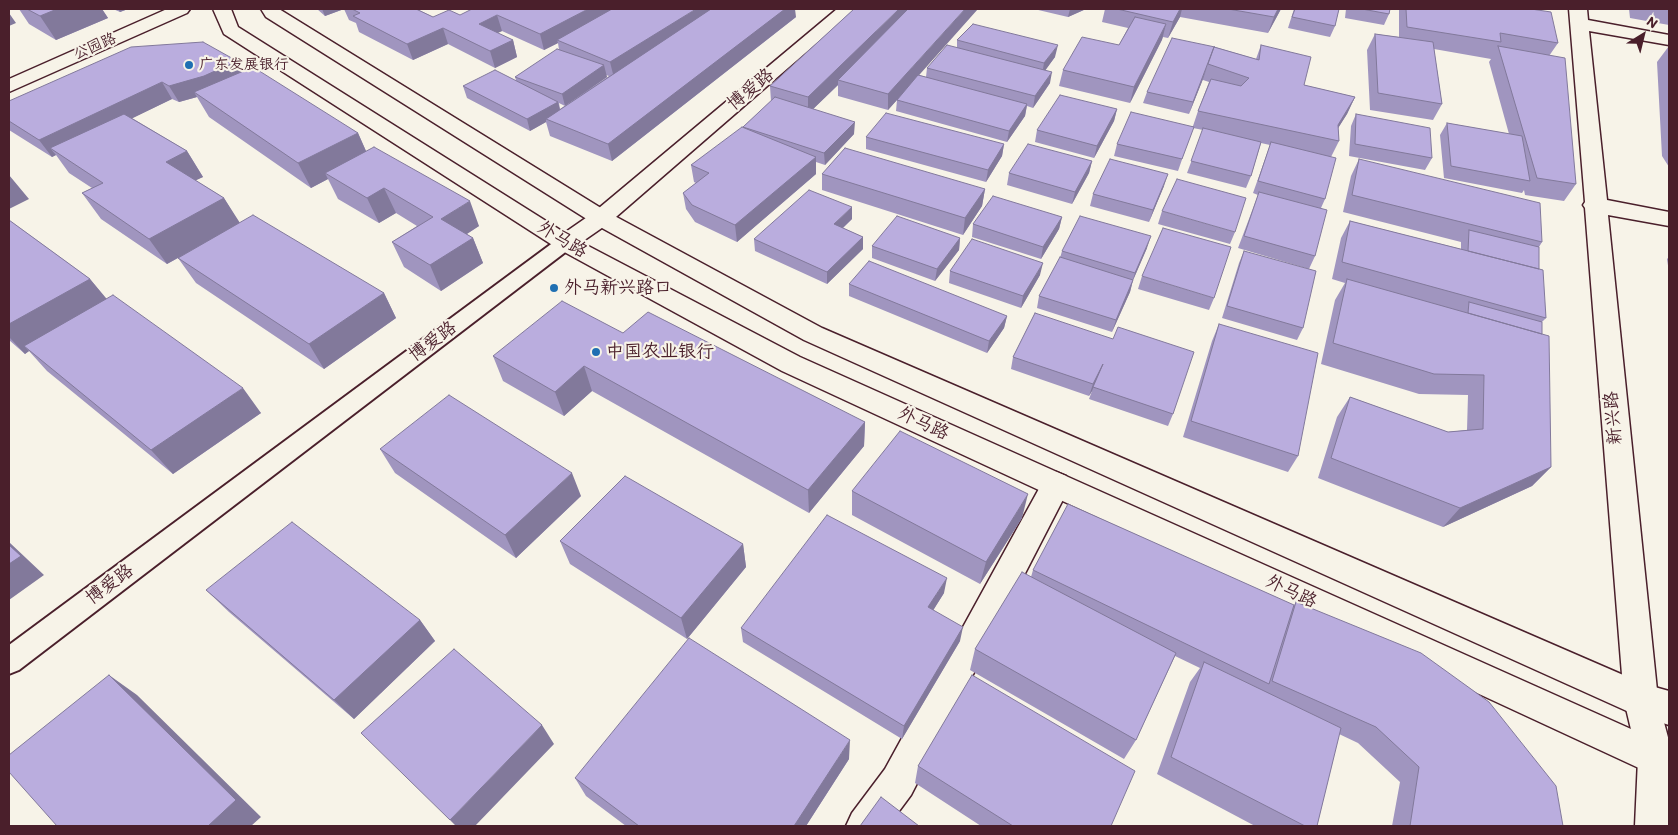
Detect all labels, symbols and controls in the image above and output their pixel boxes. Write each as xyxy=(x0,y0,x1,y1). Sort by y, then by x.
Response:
north arrow xyxy=(1618,10,1668,60)
text: N xyxy=(1643,13,1661,32)
street label: 公园路 xyxy=(71,30,119,64)
place label: 广东发展银行 xyxy=(199,56,289,74)
marker: 广东发展银行 xyxy=(183,59,195,71)
street label: 博爱路 xyxy=(723,64,779,116)
street label: 外马路 xyxy=(533,217,591,263)
place label: 外马新兴路口 xyxy=(564,277,672,299)
marker: 外马新兴路口 xyxy=(548,282,560,294)
street label: 博爱路 xyxy=(405,317,461,367)
place label: 中国农业银行 xyxy=(606,341,714,363)
marker: 中国农业银行 xyxy=(590,346,602,358)
street label: 新兴路 xyxy=(1601,390,1627,446)
street label: 外马路 xyxy=(894,403,952,445)
street label: 博爱路 xyxy=(82,560,138,610)
street label: 外马路 xyxy=(1262,571,1320,613)

